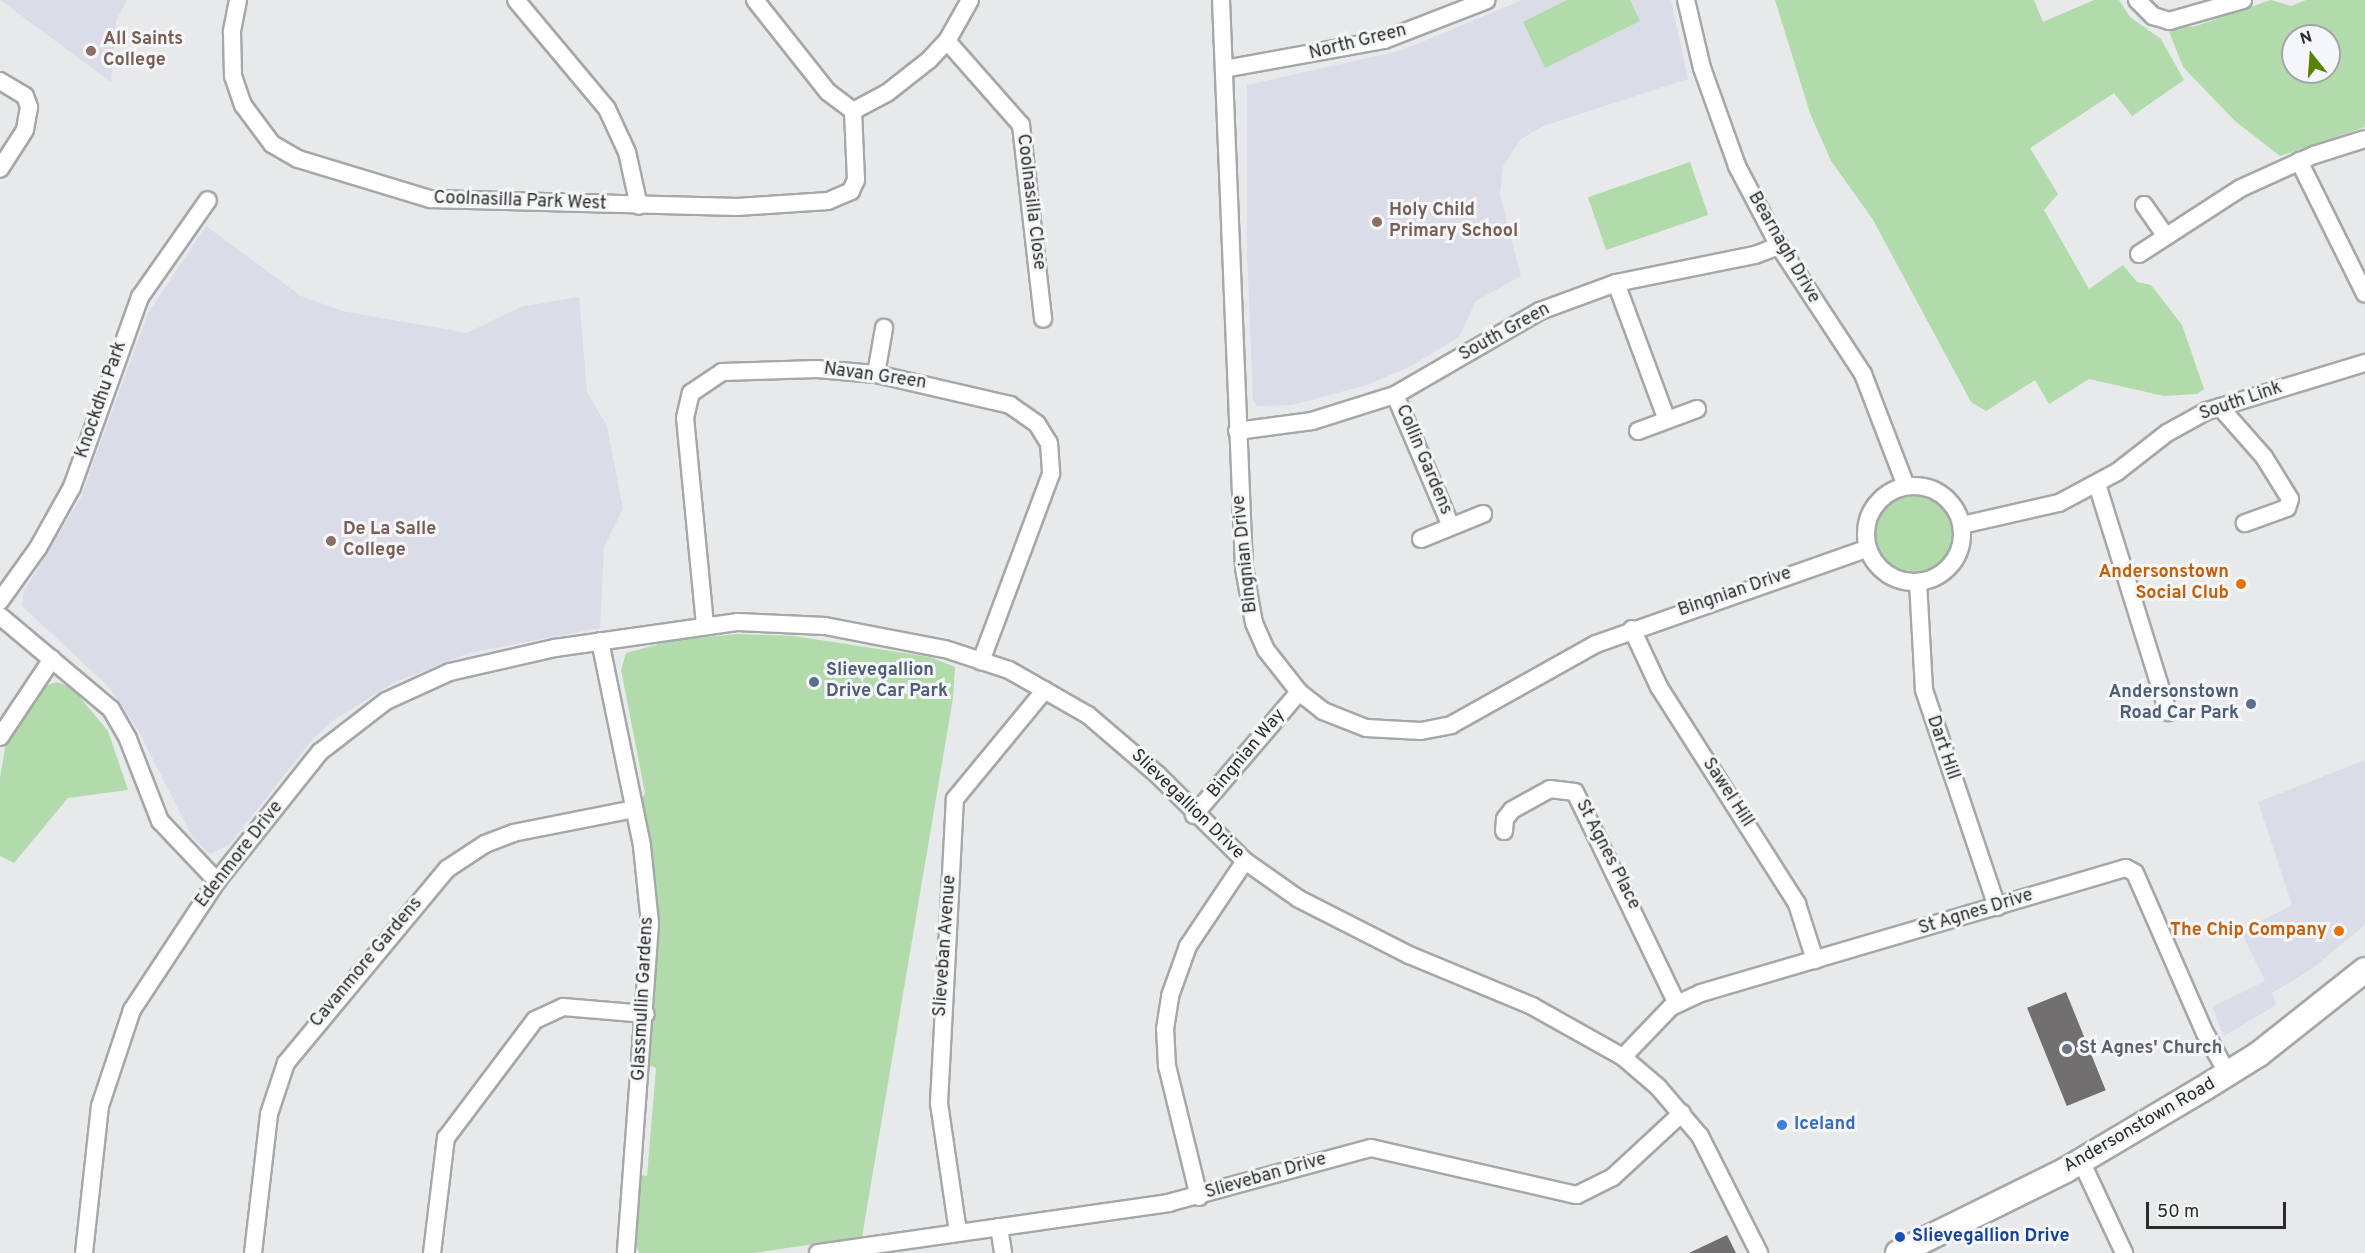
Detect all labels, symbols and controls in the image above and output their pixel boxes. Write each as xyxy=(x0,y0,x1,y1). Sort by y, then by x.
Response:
street label: North Green xyxy=(1307,20,1409,66)
north arrow xyxy=(2281,24,2341,84)
text: N xyxy=(2298,27,2315,50)
place label: All Saints College xyxy=(103,30,183,72)
marker: All Saints College xyxy=(84,44,98,58)
street label: Coolnasilla Close xyxy=(1011,133,1049,271)
street label: Coolnasilla Park West xyxy=(433,188,607,216)
street label: Bearnagh Drive xyxy=(1742,188,1824,308)
place label: Holy Child Primary School xyxy=(1389,201,1518,244)
marker: Holy Child Primary School xyxy=(1370,215,1384,229)
street label: South Green xyxy=(1456,299,1554,367)
street label: Knockdhu Park xyxy=(72,339,132,461)
street label: Navan Green xyxy=(822,359,928,395)
street label: South Link xyxy=(2197,378,2285,426)
street label: Collin Gardens xyxy=(1390,402,1456,518)
street label: Bingnian Drive xyxy=(1229,494,1263,614)
place label: De La Salle College xyxy=(343,520,436,562)
marker: De La Salle College xyxy=(324,534,338,548)
place label: Andersonstown Social Club xyxy=(2098,563,2229,606)
street label: Bingnian Drive xyxy=(1675,564,1795,622)
marker: Andersonstown Social Club xyxy=(2234,577,2248,591)
place label: Slievegallion Drive Car Park xyxy=(826,661,948,704)
marker: Slievegallion Drive Car Park xyxy=(807,675,821,689)
place label: Andersonstown Road Car Park xyxy=(2108,683,2239,726)
marker: Andersonstown Road Car Park xyxy=(2244,697,2258,711)
street label: Bingnian Way xyxy=(1204,705,1290,803)
street label: Dart Hill xyxy=(1921,713,1963,783)
street label: Slievegallion Drive xyxy=(1126,745,1248,865)
street label: Sawel Hill xyxy=(1697,754,1757,832)
street label: St Agnes Place xyxy=(1570,796,1644,914)
street label: Edenmore Drive xyxy=(192,797,288,913)
street label: Slieveban Avenue xyxy=(930,874,962,1018)
street label: St Agnes Drive xyxy=(1916,885,2036,941)
street label: Cavanmore Gardens xyxy=(306,894,428,1032)
street label: Glassmullin Gardens xyxy=(629,916,659,1082)
place label: The Chip Company xyxy=(2170,920,2327,942)
marker: The Chip Company xyxy=(2332,924,2346,938)
place label: St Agnes' Church xyxy=(2079,1038,2223,1060)
marker: St Agnes' Church xyxy=(2060,1042,2074,1056)
street label: Andersonstown Road xyxy=(2060,1074,2220,1178)
place label: Iceland xyxy=(1794,1114,1856,1136)
marker: Iceland xyxy=(1775,1118,1789,1132)
street label: Slieveban Drive xyxy=(1203,1149,1329,1205)
scale bar xyxy=(2149,1190,2288,1228)
text: 50 m xyxy=(2157,1201,2199,1224)
place label: Slievegallion Drive xyxy=(1912,1226,2070,1248)
marker: Slievegallion Drive xyxy=(1893,1230,1907,1244)

